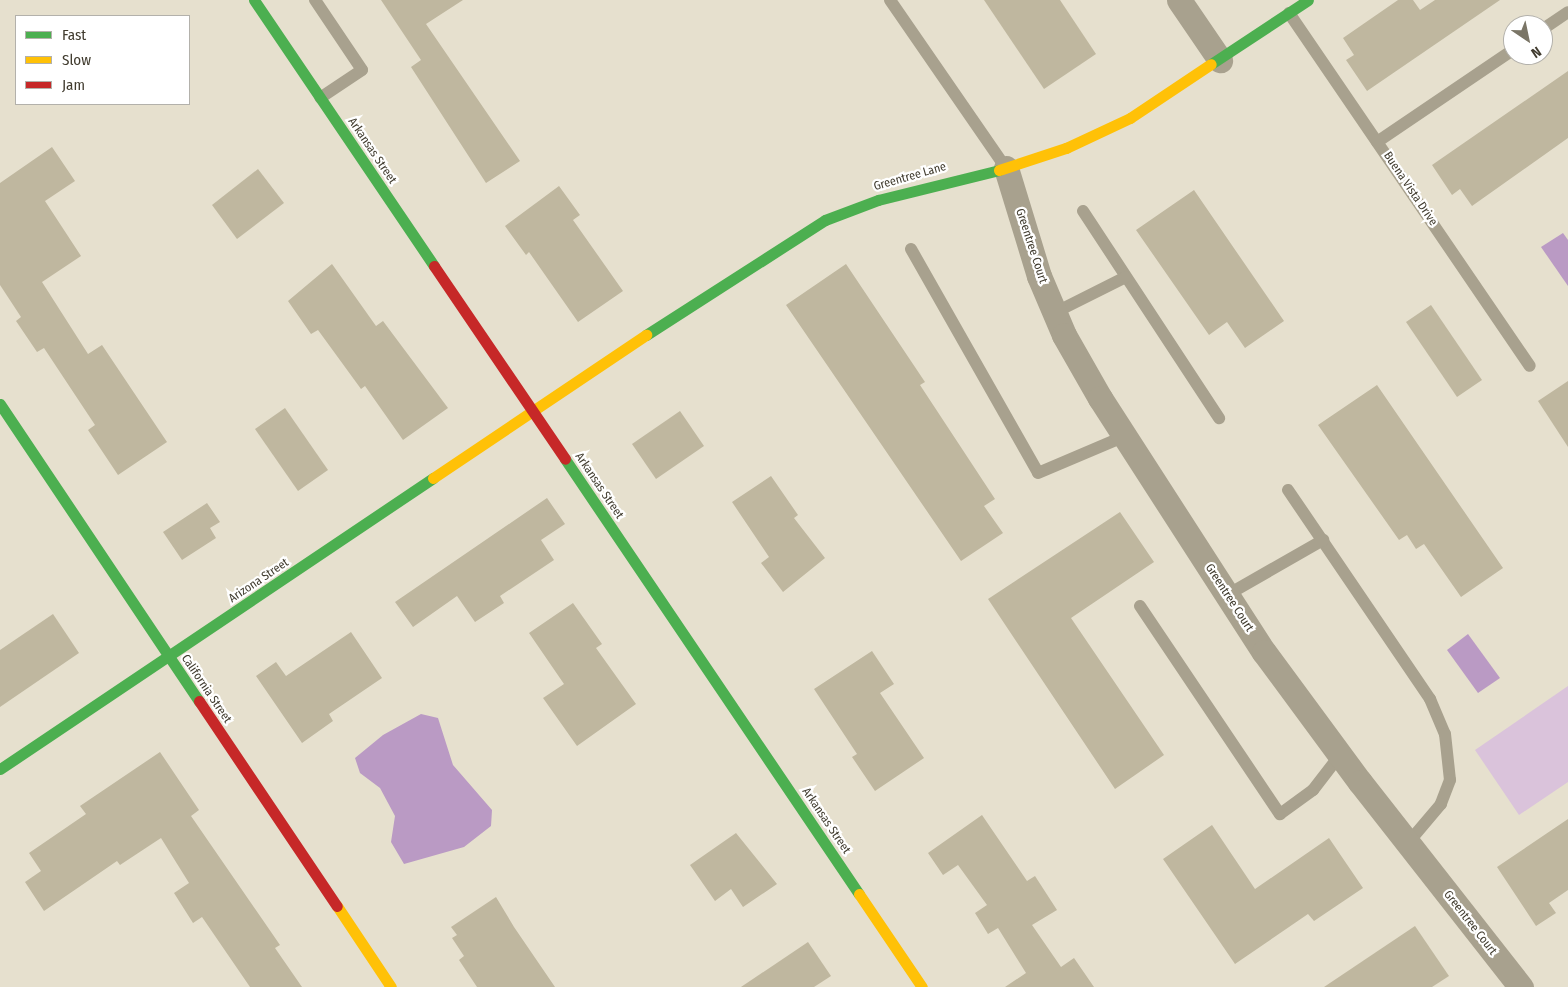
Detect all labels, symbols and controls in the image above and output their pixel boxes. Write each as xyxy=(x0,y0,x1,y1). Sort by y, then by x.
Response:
legend xyxy=(15,15,190,105)
north arrow xyxy=(1503,15,1553,65)
text: Fast xyxy=(62,26,86,44)
text: N xyxy=(1528,43,1544,61)
text: Slow xyxy=(62,51,91,69)
text: Jam xyxy=(62,76,85,94)
street label: Arkansas Street xyxy=(345,115,399,187)
street label: Buena Vista Drive xyxy=(1380,149,1440,229)
street label: Greentree Lane xyxy=(872,160,948,194)
street label: Greentree Court xyxy=(1012,207,1050,285)
street label: Arkansas Street xyxy=(572,450,626,522)
street label: Arizona Street xyxy=(226,556,292,606)
street label: Greentree Court xyxy=(1202,561,1256,635)
street label: California Street xyxy=(178,652,234,726)
street label: Arkansas Street xyxy=(799,785,853,857)
street label: Greentree Court xyxy=(1440,888,1500,958)

